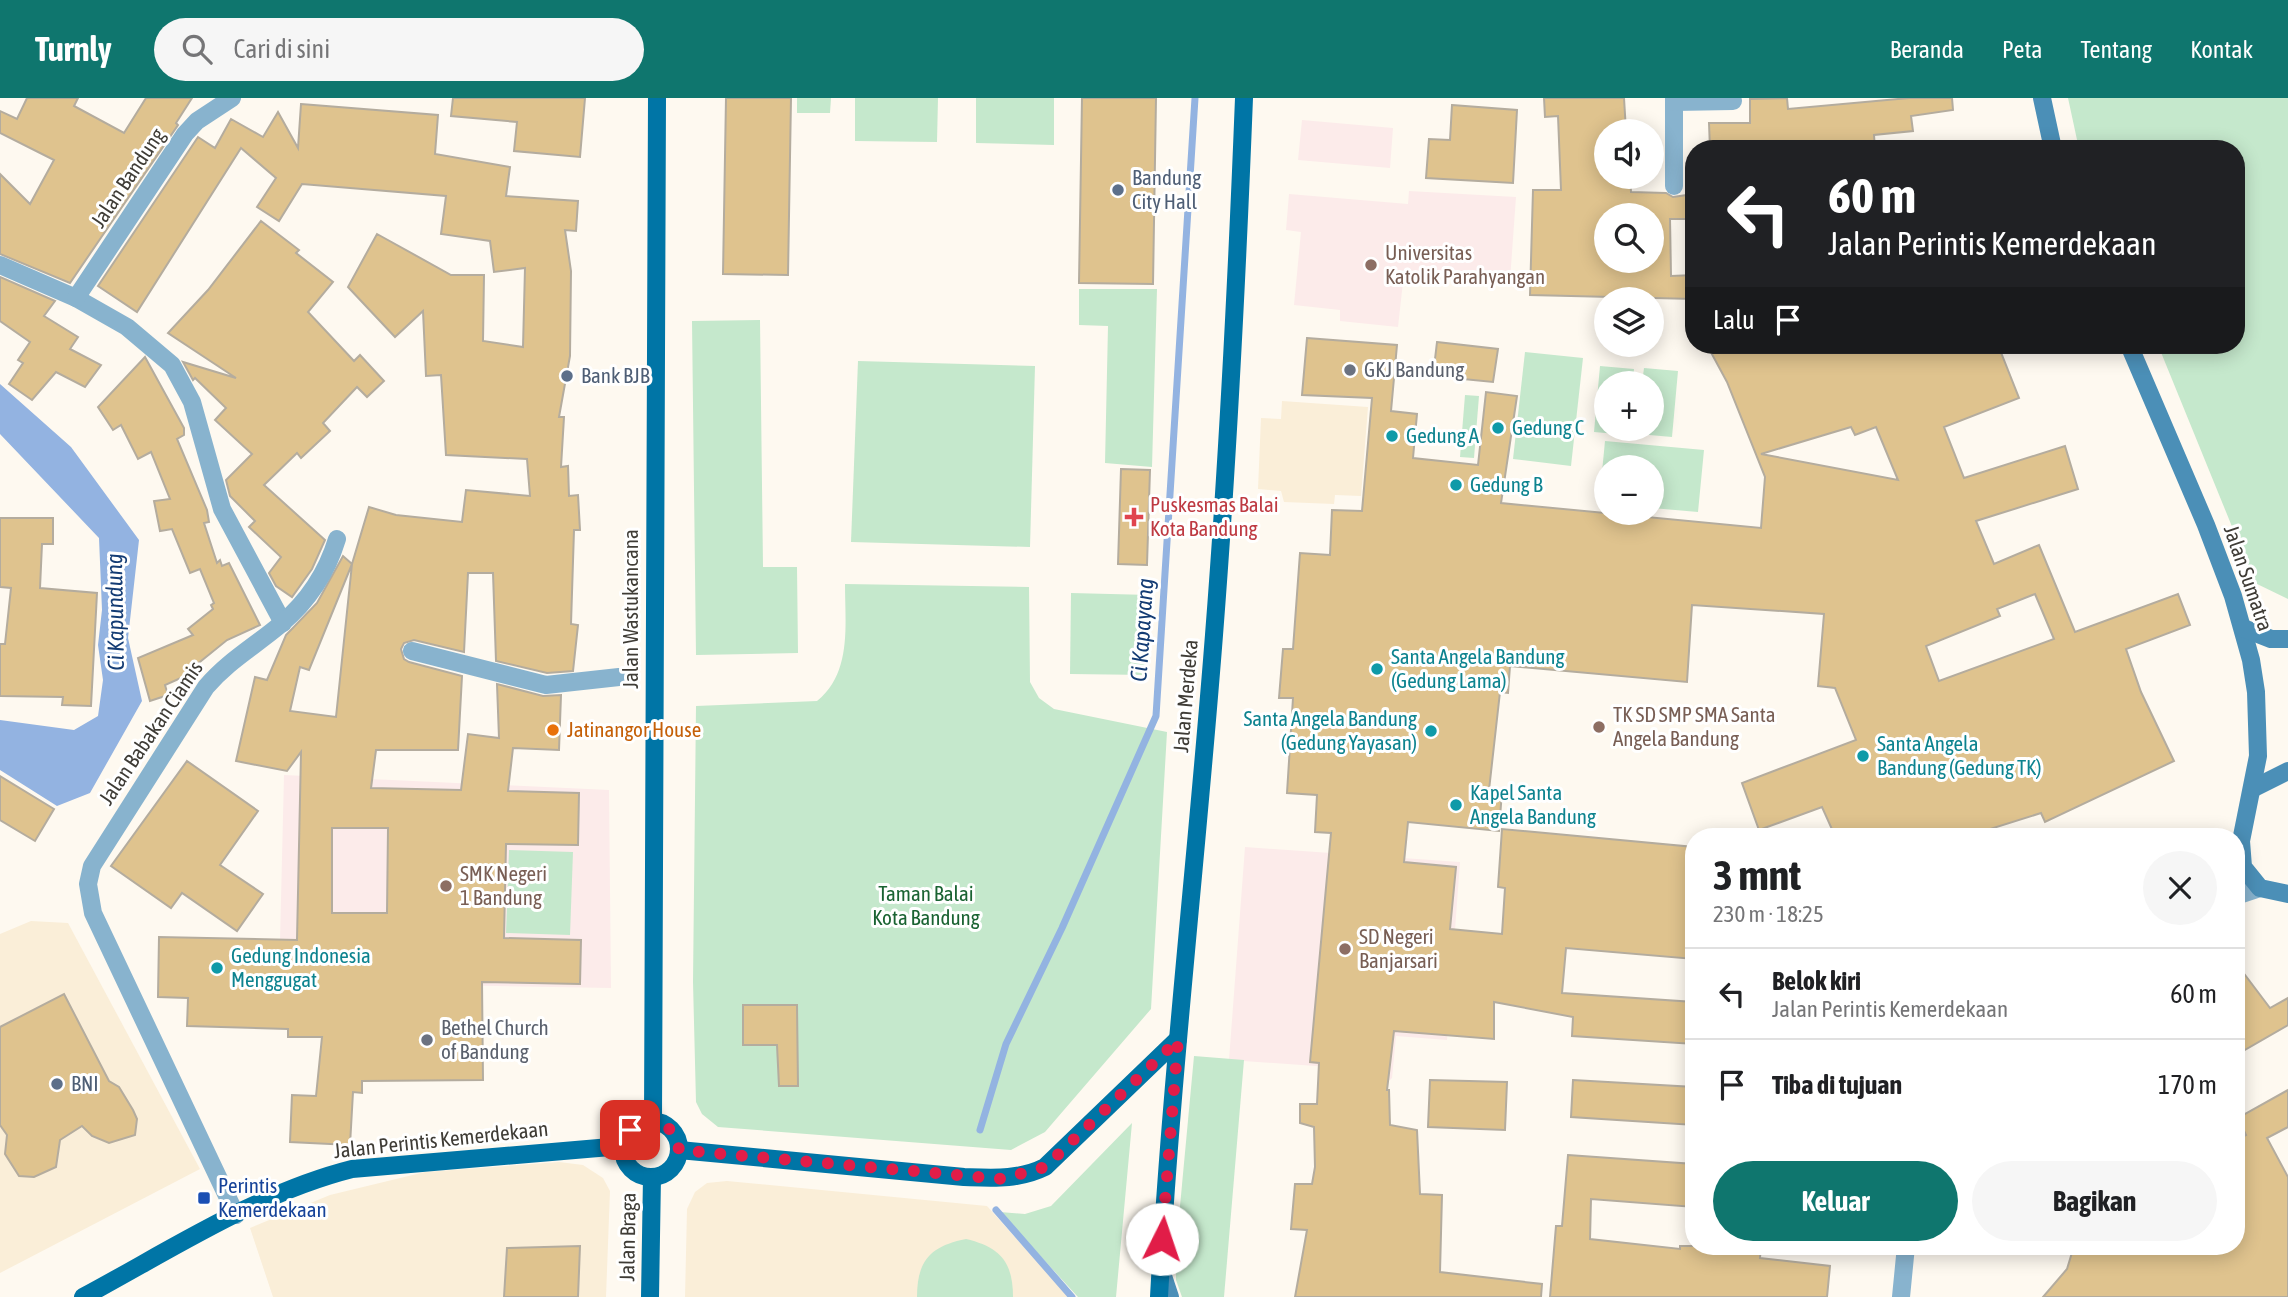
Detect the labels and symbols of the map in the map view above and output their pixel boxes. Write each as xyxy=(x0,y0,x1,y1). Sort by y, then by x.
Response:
street label: Jalan Bandung xyxy=(85,123,169,231)
place label: Bandung City Hall xyxy=(1132,165,1201,213)
marker: Bandung City Hall xyxy=(1110,182,1126,198)
place label: Universitas Katolik Parahyangan xyxy=(1385,240,1545,288)
marker: Universitas Katolik Parahyangan xyxy=(1363,257,1379,273)
place label: GKJ Bandung xyxy=(1364,357,1464,381)
marker: GKJ Bandung xyxy=(1342,362,1358,378)
place label: Bank BJB xyxy=(581,363,650,387)
marker: Bank BJB xyxy=(559,368,575,384)
place label: Gedung C xyxy=(1512,415,1585,439)
marker: Gedung C xyxy=(1490,420,1506,436)
place label: Gedung A xyxy=(1406,423,1480,447)
marker: Gedung A xyxy=(1384,428,1400,444)
place label: Gedung B xyxy=(1470,472,1543,496)
marker: Gedung B xyxy=(1448,477,1464,493)
place label: Puskesmas Balai Kota Bandung xyxy=(1150,492,1279,540)
marker: Puskesmas Balai Kota Bandung xyxy=(1124,507,1144,527)
street label: Jalan Sumatra xyxy=(2220,522,2278,634)
street label: Jalan Wastukancana xyxy=(618,529,642,689)
water label: Ci Kapundung xyxy=(101,553,129,671)
water label: Ci Kapayang xyxy=(1125,577,1159,683)
street label: Jalan Merdeka xyxy=(1168,638,1202,753)
place label: Santa Angela Bandung (Gedung Lama) xyxy=(1391,644,1565,692)
street label: Jalan Babakan Ciamis xyxy=(93,656,207,809)
marker: Santa Angela Bandung (Gedung Lama) xyxy=(1369,661,1385,677)
place label: TK SD SMP SMA Santa Angela Bandung xyxy=(1613,702,1776,750)
place label: Santa Angela Bandung (Gedung Yayasan) xyxy=(1243,706,1417,754)
place label: Jatinangor House xyxy=(567,717,701,741)
marker: TK SD SMP SMA Santa Angela Bandung xyxy=(1591,719,1607,735)
marker: Jatinangor House xyxy=(545,722,561,738)
marker: Santa Angela Bandung (Gedung Yayasan) xyxy=(1423,723,1439,739)
place label: Santa Angela Bandung (Gedung TK) xyxy=(1877,731,2041,779)
marker: Santa Angela Bandung (Gedung TK) xyxy=(1855,748,1871,764)
place label: Kapel Santa Angela Bandung xyxy=(1470,780,1596,828)
marker: Kapel Santa Angela Bandung xyxy=(1448,797,1464,813)
place label: SMK Negeri 1 Bandung xyxy=(460,861,547,909)
marker: SMK Negeri 1 Bandung xyxy=(438,878,454,894)
park label: Taman Balai Kota Bandung xyxy=(872,881,980,929)
place label: SD Negeri Banjarsari xyxy=(1359,924,1438,972)
marker: SD Negeri Banjarsari xyxy=(1337,941,1353,957)
place label: Gedung Indonesia Menggugat xyxy=(231,943,371,991)
marker: Gedung Indonesia Menggugat xyxy=(209,960,225,976)
place label: Bethel Church of Bandung xyxy=(441,1015,549,1063)
marker: Bethel Church of Bandung xyxy=(419,1032,435,1048)
place label: BNI xyxy=(71,1071,99,1095)
marker: BNI xyxy=(49,1076,65,1092)
pin xyxy=(600,1100,660,1160)
street label: Jalan Perintis Kemerdekaan xyxy=(332,1116,549,1162)
place label: Perintis Kemerdekaan xyxy=(218,1173,327,1221)
marker: Perintis Kemerdekaan xyxy=(196,1190,212,1206)
street label: Jalan Braga xyxy=(614,1192,640,1282)
position arrow xyxy=(1125,1202,1199,1276)

